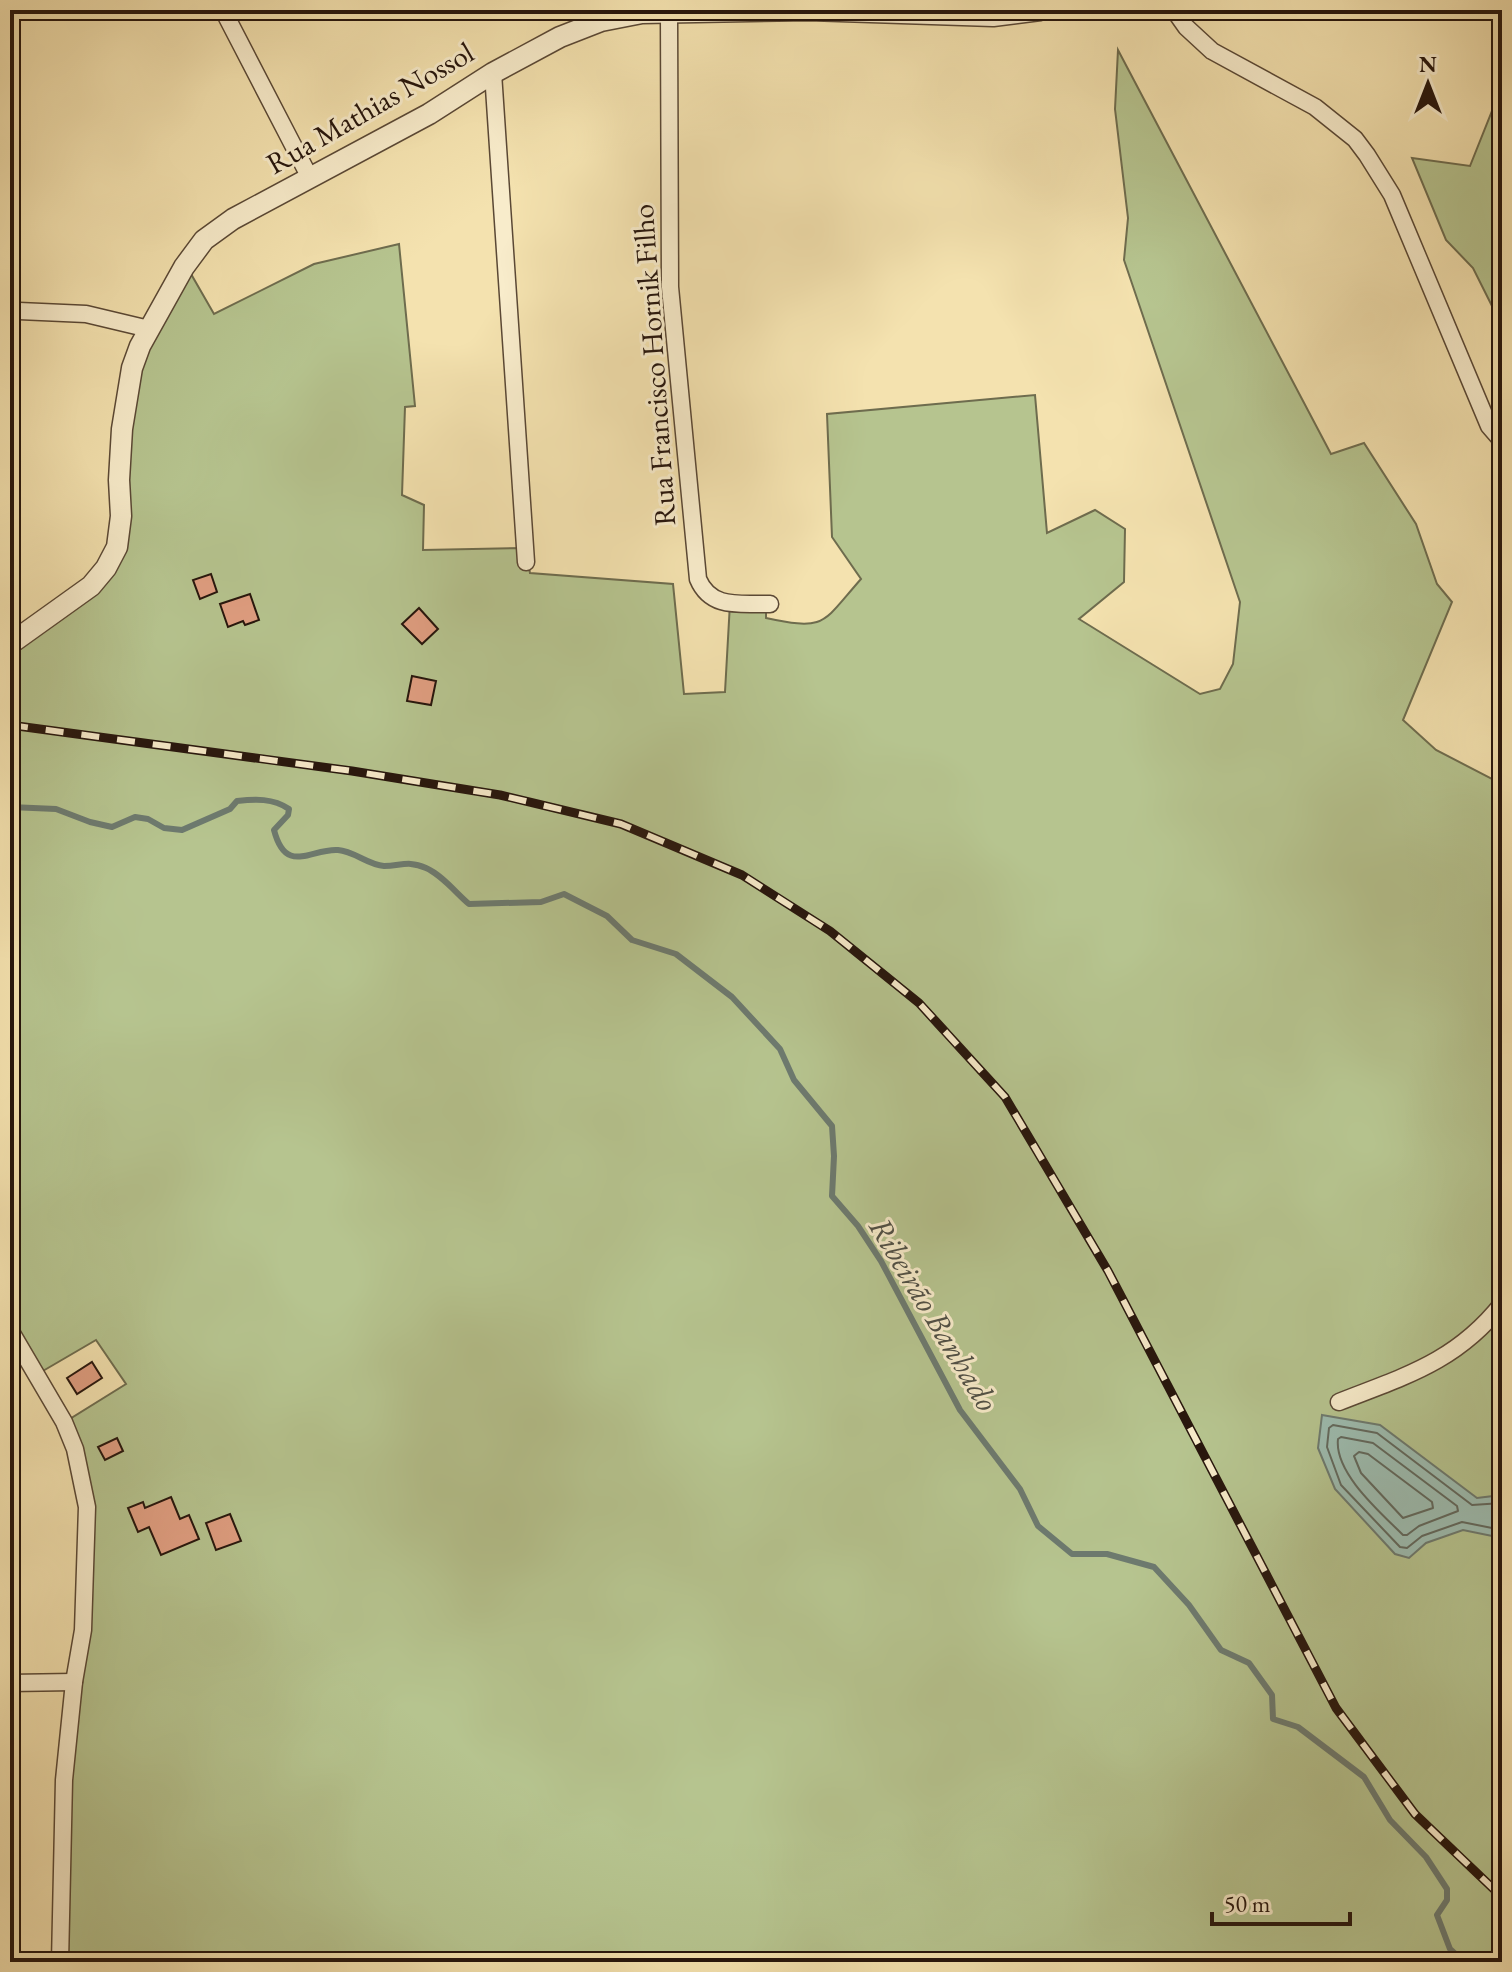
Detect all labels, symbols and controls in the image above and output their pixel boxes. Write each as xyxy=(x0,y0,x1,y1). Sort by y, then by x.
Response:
street label: Rua Mathias Nossol xyxy=(259,32,480,183)
north arrow xyxy=(1388,44,1468,124)
text: N xyxy=(1419,50,1437,79)
street label: Rua Francisco Hornik Filho xyxy=(623,203,684,527)
water label: Ribeirão Banhado xyxy=(859,1209,1009,1419)
scale bar xyxy=(1212,1876,1350,1926)
text: 50 m xyxy=(1224,1888,1271,1919)

